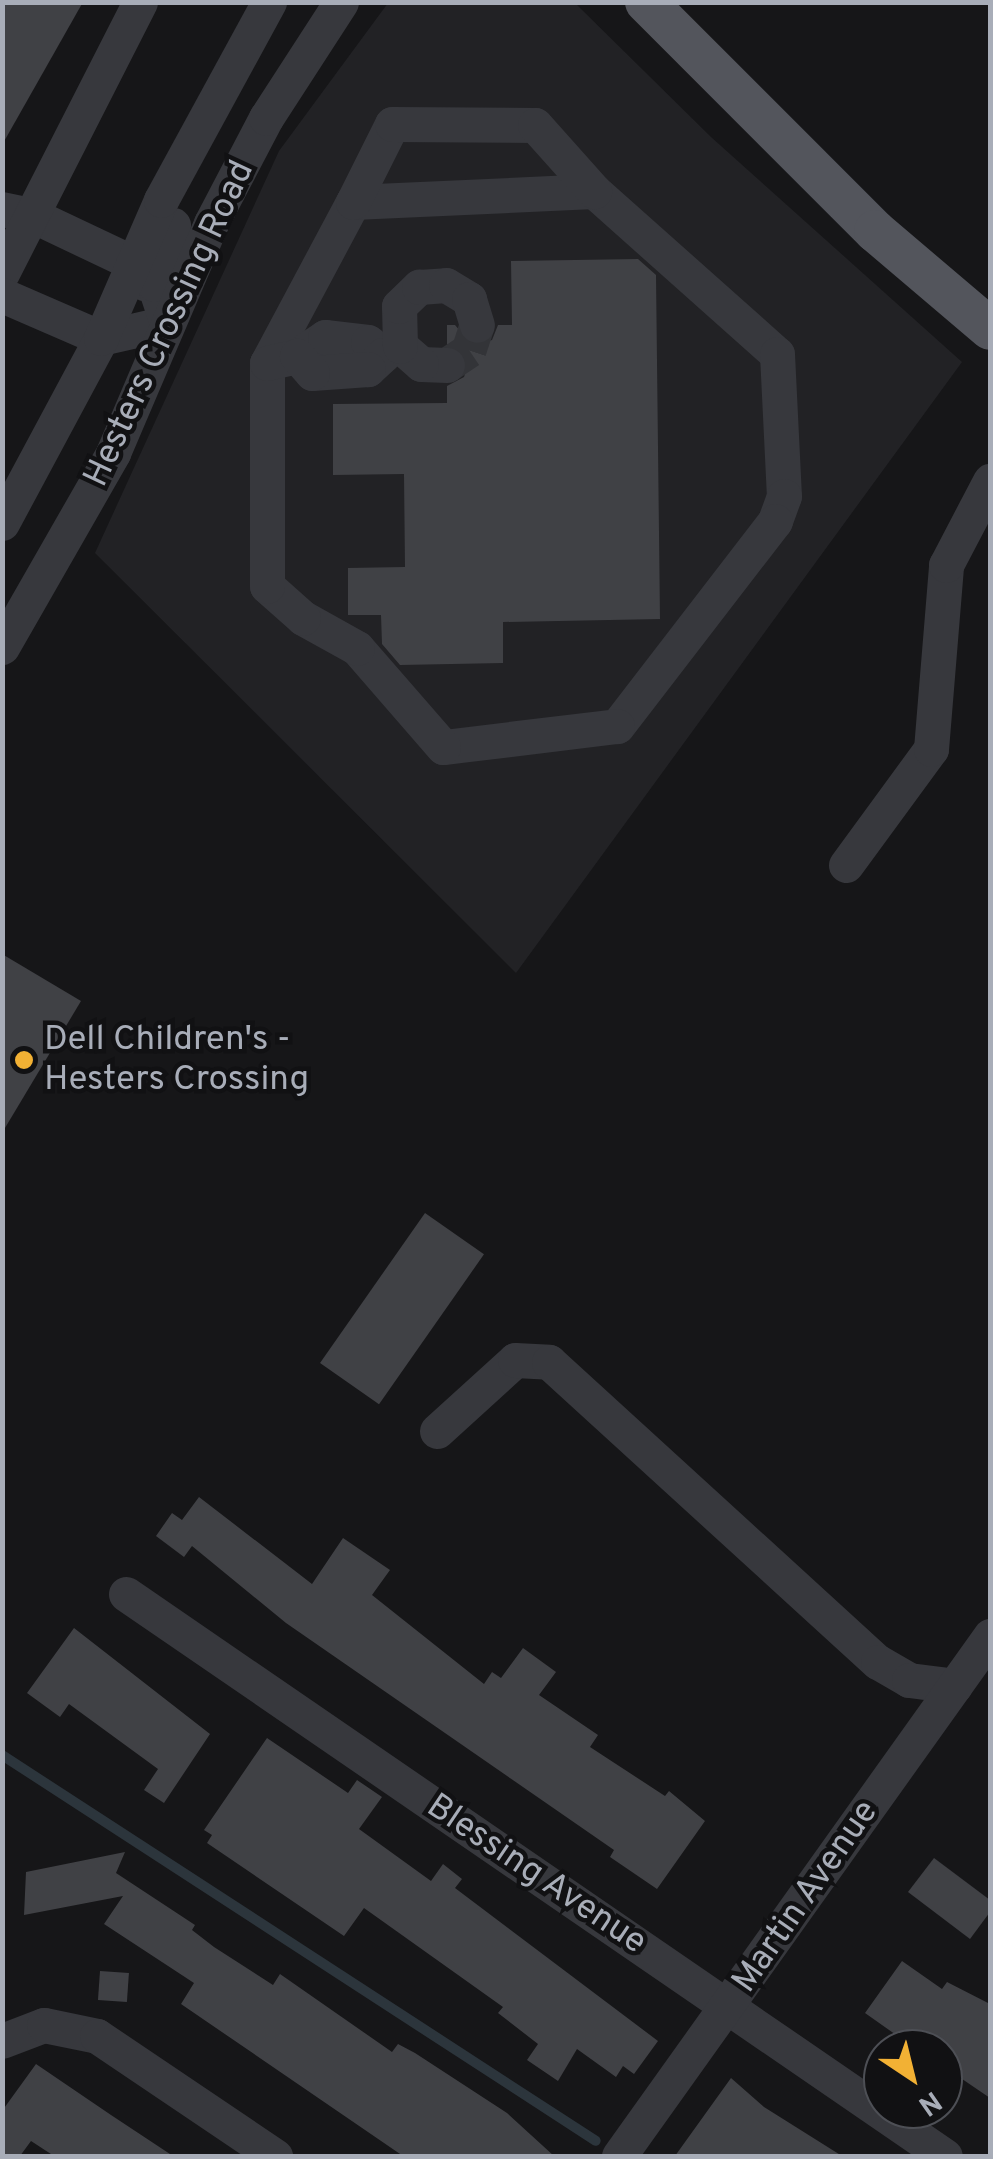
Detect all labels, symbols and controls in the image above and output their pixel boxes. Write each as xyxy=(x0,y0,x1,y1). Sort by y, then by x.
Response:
street label: Hesters Crossing Road xyxy=(76,154,264,494)
place label: Dell Children's - Hesters Crossing xyxy=(44,1019,309,1101)
marker: Dell Children's - Hesters Crossing xyxy=(13,1049,35,1071)
street label: Blessing Avenue xyxy=(418,1786,654,1964)
street label: Martin Avenue xyxy=(724,1792,888,2002)
north arrow xyxy=(863,2029,963,2129)
text: N xyxy=(911,2081,948,2122)

